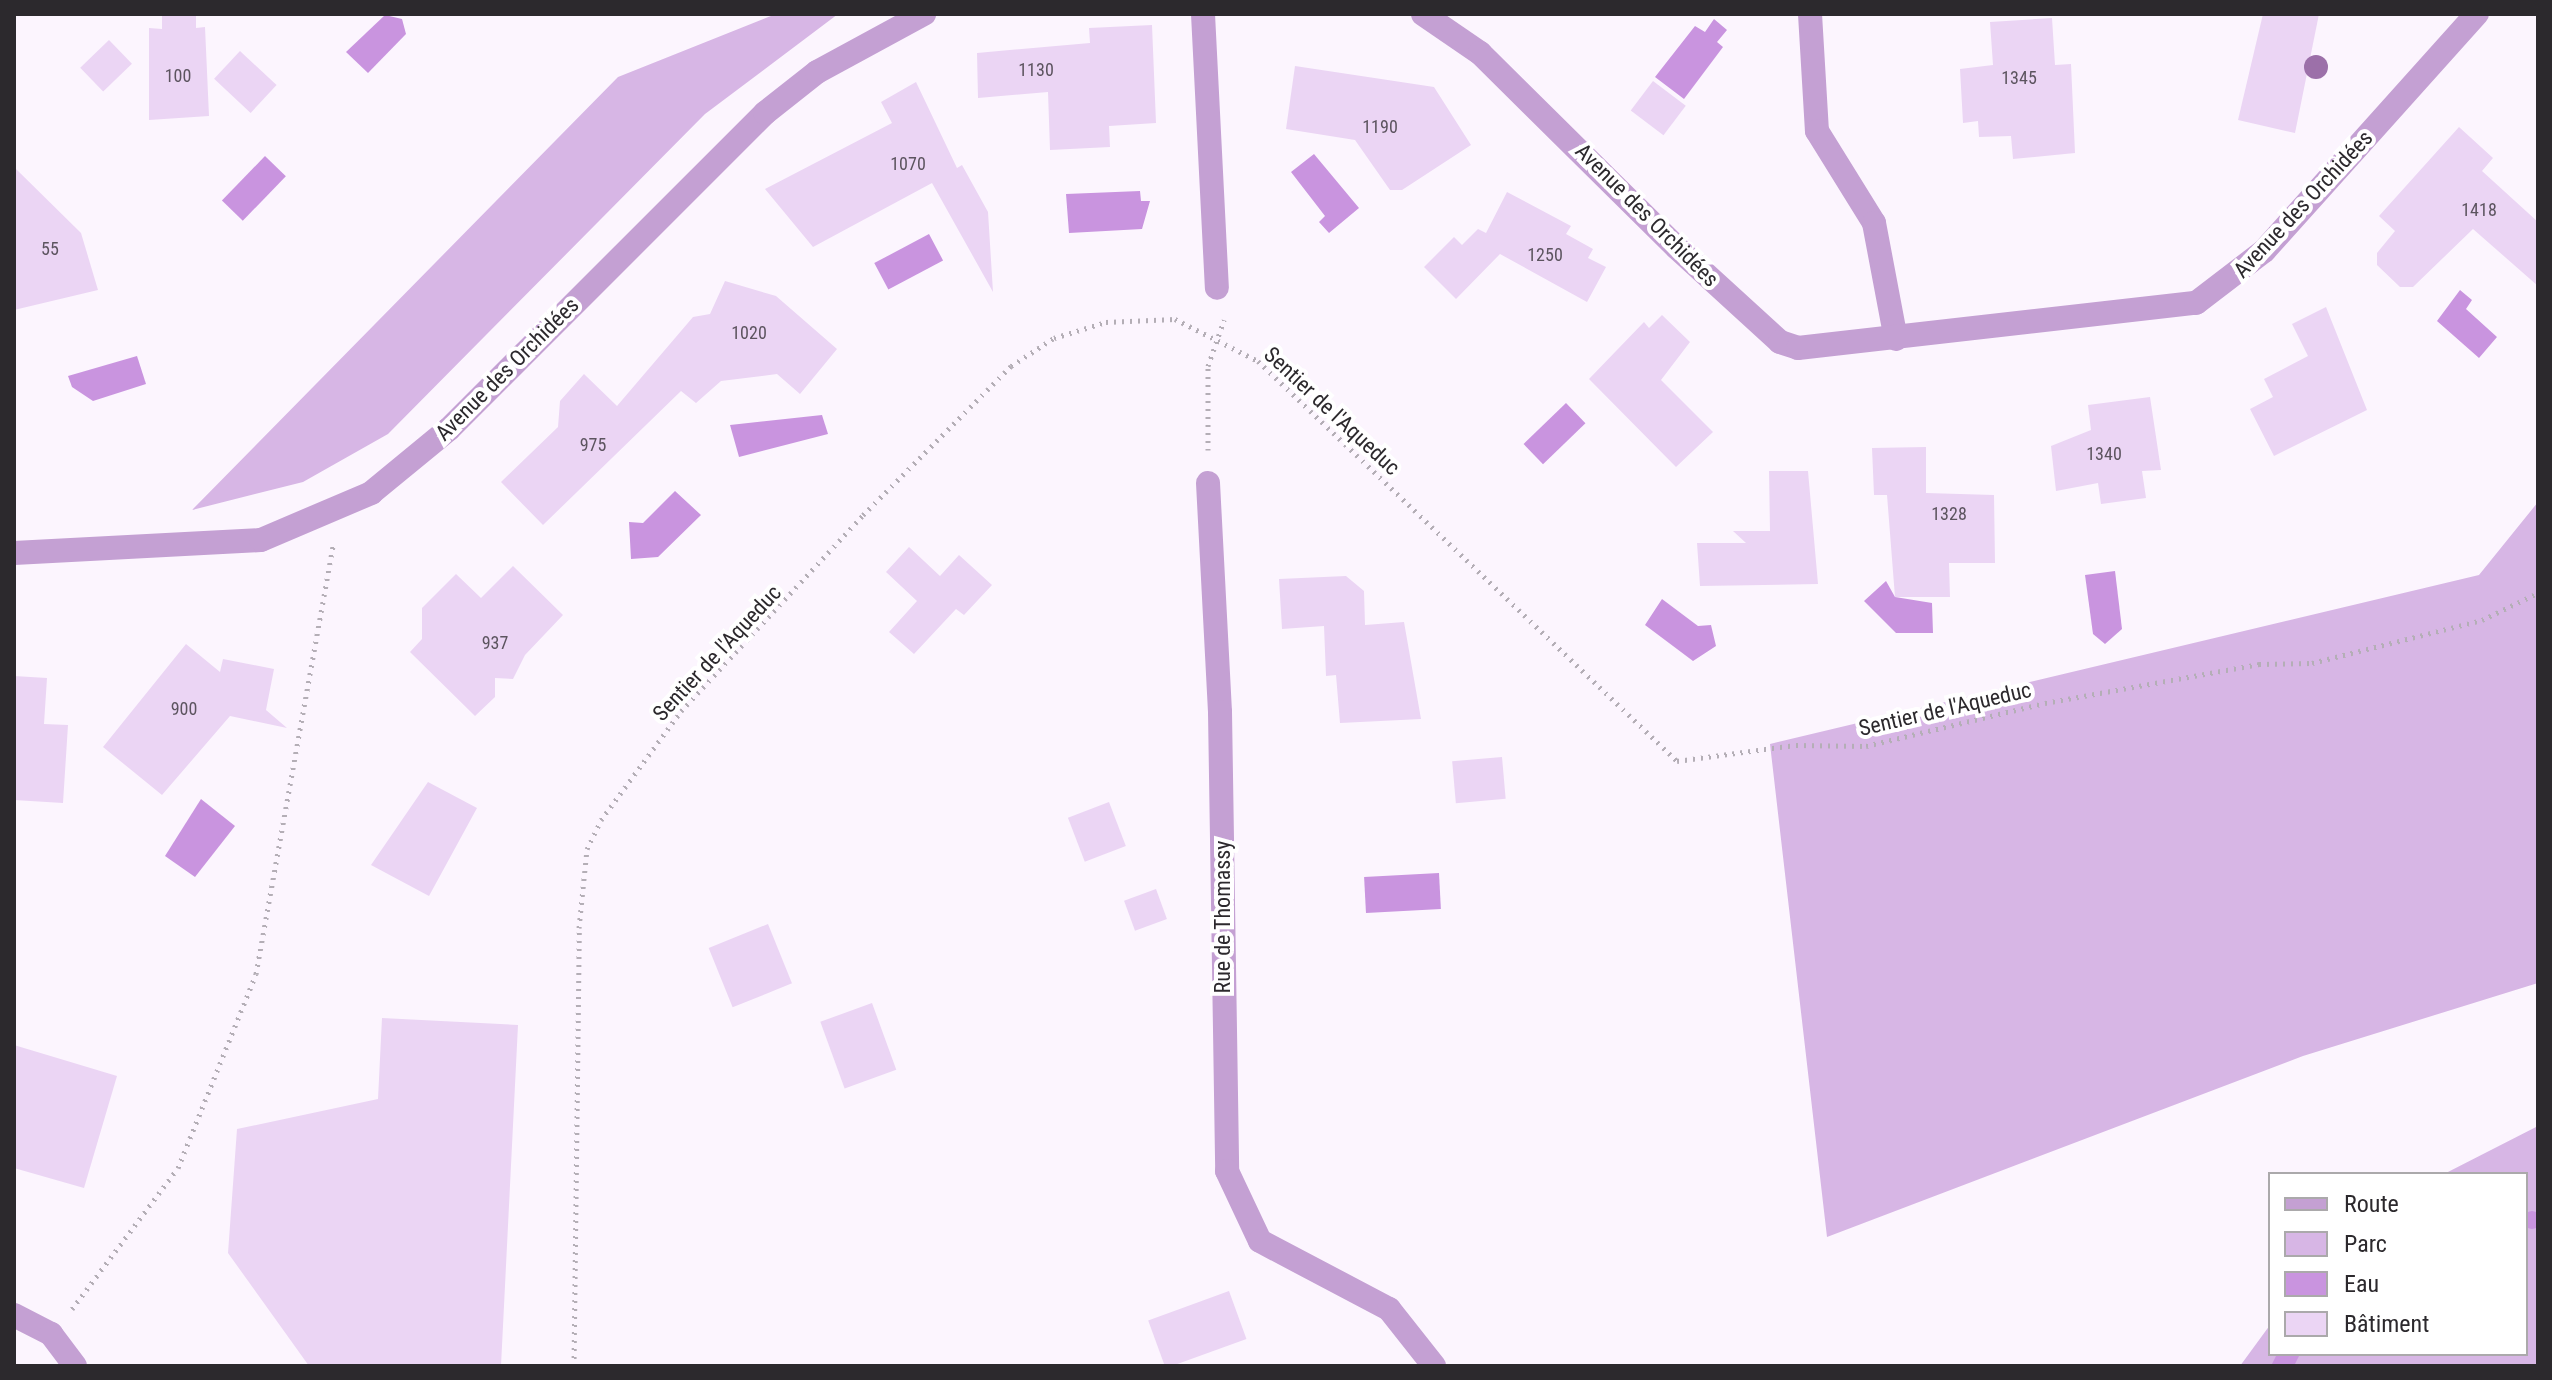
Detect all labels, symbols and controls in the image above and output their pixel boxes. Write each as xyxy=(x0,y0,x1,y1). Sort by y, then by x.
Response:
house number: 1130 xyxy=(1018,59,1054,81)
house number: 100 xyxy=(165,65,191,87)
house number: 1345 xyxy=(2001,67,2037,89)
house number: 1190 xyxy=(1362,116,1398,138)
street label: Avenue des Orchidées xyxy=(2228,125,2378,283)
street label: Avenue des Orchidées xyxy=(1570,138,1724,292)
house number: 1070 xyxy=(890,153,926,175)
house number: 1418 xyxy=(2461,199,2497,221)
house number: 55 xyxy=(41,238,59,260)
house number: 1250 xyxy=(1527,244,1563,266)
street label: Avenue des Orchidées xyxy=(430,292,584,446)
house number: 1020 xyxy=(731,322,767,344)
street label: Sentier de l'Aqueduc xyxy=(1259,341,1405,481)
house number: 975 xyxy=(580,434,606,456)
house number: 1340 xyxy=(2086,443,2122,465)
house number: 1328 xyxy=(1931,503,1967,525)
street label: Sentier de l'Aqueduc xyxy=(647,580,787,726)
house number: 937 xyxy=(482,632,508,654)
street label: Sentier de l'Aqueduc xyxy=(1856,676,2034,742)
house number: 900 xyxy=(171,698,197,720)
street label: Rue de Thomassy xyxy=(1210,840,1236,994)
legend xyxy=(2268,1172,2528,1356)
text: Route xyxy=(2344,1190,2399,1218)
text: Parc xyxy=(2344,1230,2387,1258)
text: Eau xyxy=(2344,1270,2379,1298)
text: Bâtiment xyxy=(2344,1310,2429,1338)

